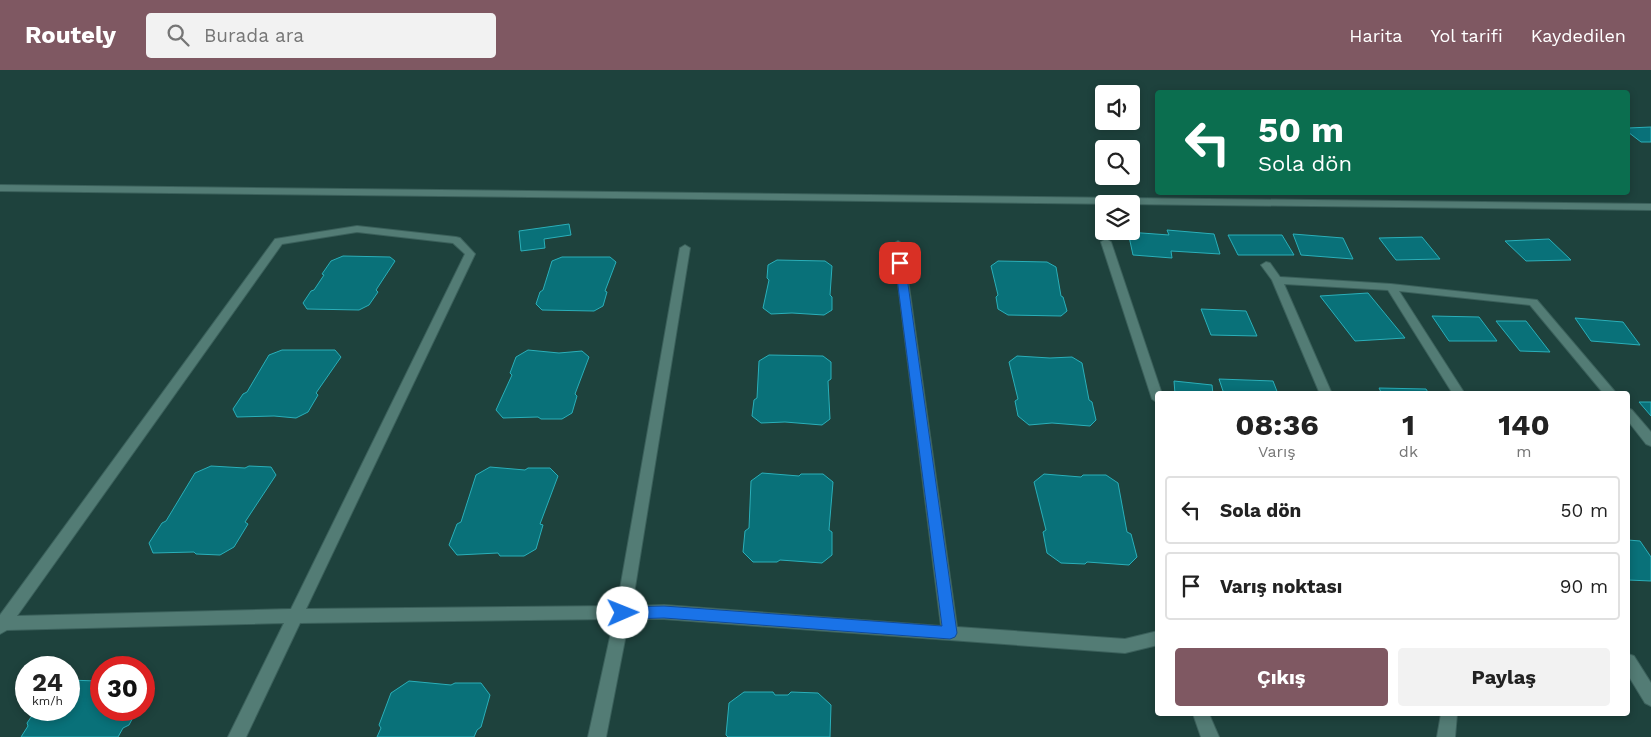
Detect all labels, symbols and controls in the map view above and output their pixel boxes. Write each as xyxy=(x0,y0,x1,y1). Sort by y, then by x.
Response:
search box xyxy=(146,13,496,58)
text: Routely xyxy=(25,21,116,49)
icon: search xyxy=(164,21,192,49)
text: Burada ara xyxy=(204,24,304,47)
text: Harita xyxy=(1349,25,1403,46)
text: Yol tarifi xyxy=(1431,25,1503,46)
text: Kaydedilen xyxy=(1531,25,1626,46)
map controls xyxy=(1095,85,1140,240)
button: sound xyxy=(1095,85,1140,130)
text: 50 m xyxy=(1258,109,1344,151)
icon: left xyxy=(1175,110,1240,175)
button: search xyxy=(1095,140,1140,185)
text: Sola dön xyxy=(1258,151,1352,176)
button: layers xyxy=(1095,195,1140,240)
pin xyxy=(879,242,921,284)
icon: arrive xyxy=(886,249,914,277)
text: 08:36 xyxy=(1235,407,1319,442)
text: 1 xyxy=(1402,407,1415,442)
text: 140 xyxy=(1498,407,1550,442)
text: Varış xyxy=(1258,442,1296,461)
text: dk xyxy=(1399,442,1418,461)
text: m xyxy=(1516,442,1532,461)
icon: left xyxy=(1177,496,1205,524)
text: Sola dön xyxy=(1220,499,1301,522)
text: 50 m xyxy=(1561,499,1608,522)
icon: arrive xyxy=(1177,572,1205,600)
text: Varış noktası xyxy=(1220,575,1342,598)
text: 90 m xyxy=(1560,575,1608,598)
position arrow xyxy=(596,586,648,638)
button: Çıkış xyxy=(1175,648,1388,706)
button: Paylaş xyxy=(1398,648,1610,706)
speed limit sign: 30 xyxy=(90,656,155,721)
text: 24 xyxy=(32,668,63,697)
text: km/h xyxy=(32,694,63,708)

